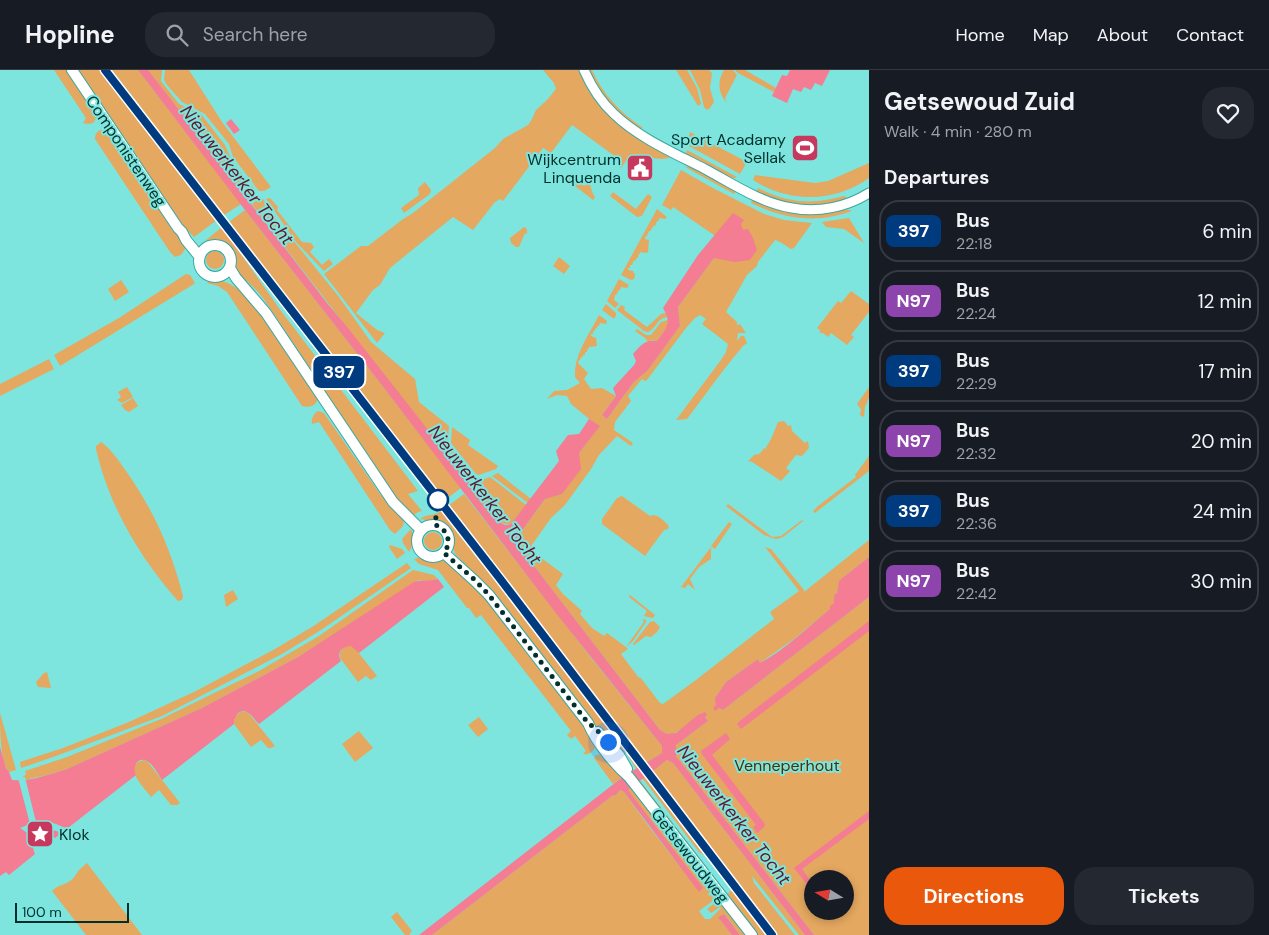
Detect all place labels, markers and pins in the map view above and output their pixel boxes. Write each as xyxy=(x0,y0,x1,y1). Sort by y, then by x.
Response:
place label: Sport Acadamy Sellak xyxy=(671,129,786,168)
sports icon: Sport Acadamy Sellak xyxy=(790,133,820,163)
place label: Wijkcentrum Linquenda xyxy=(527,149,621,188)
public building icon: Wijkcentrum Linquenda xyxy=(625,153,655,183)
unlabelled marker xyxy=(427,489,449,511)
place icon: Klok xyxy=(25,819,55,849)
place label: Klok xyxy=(59,824,89,845)

